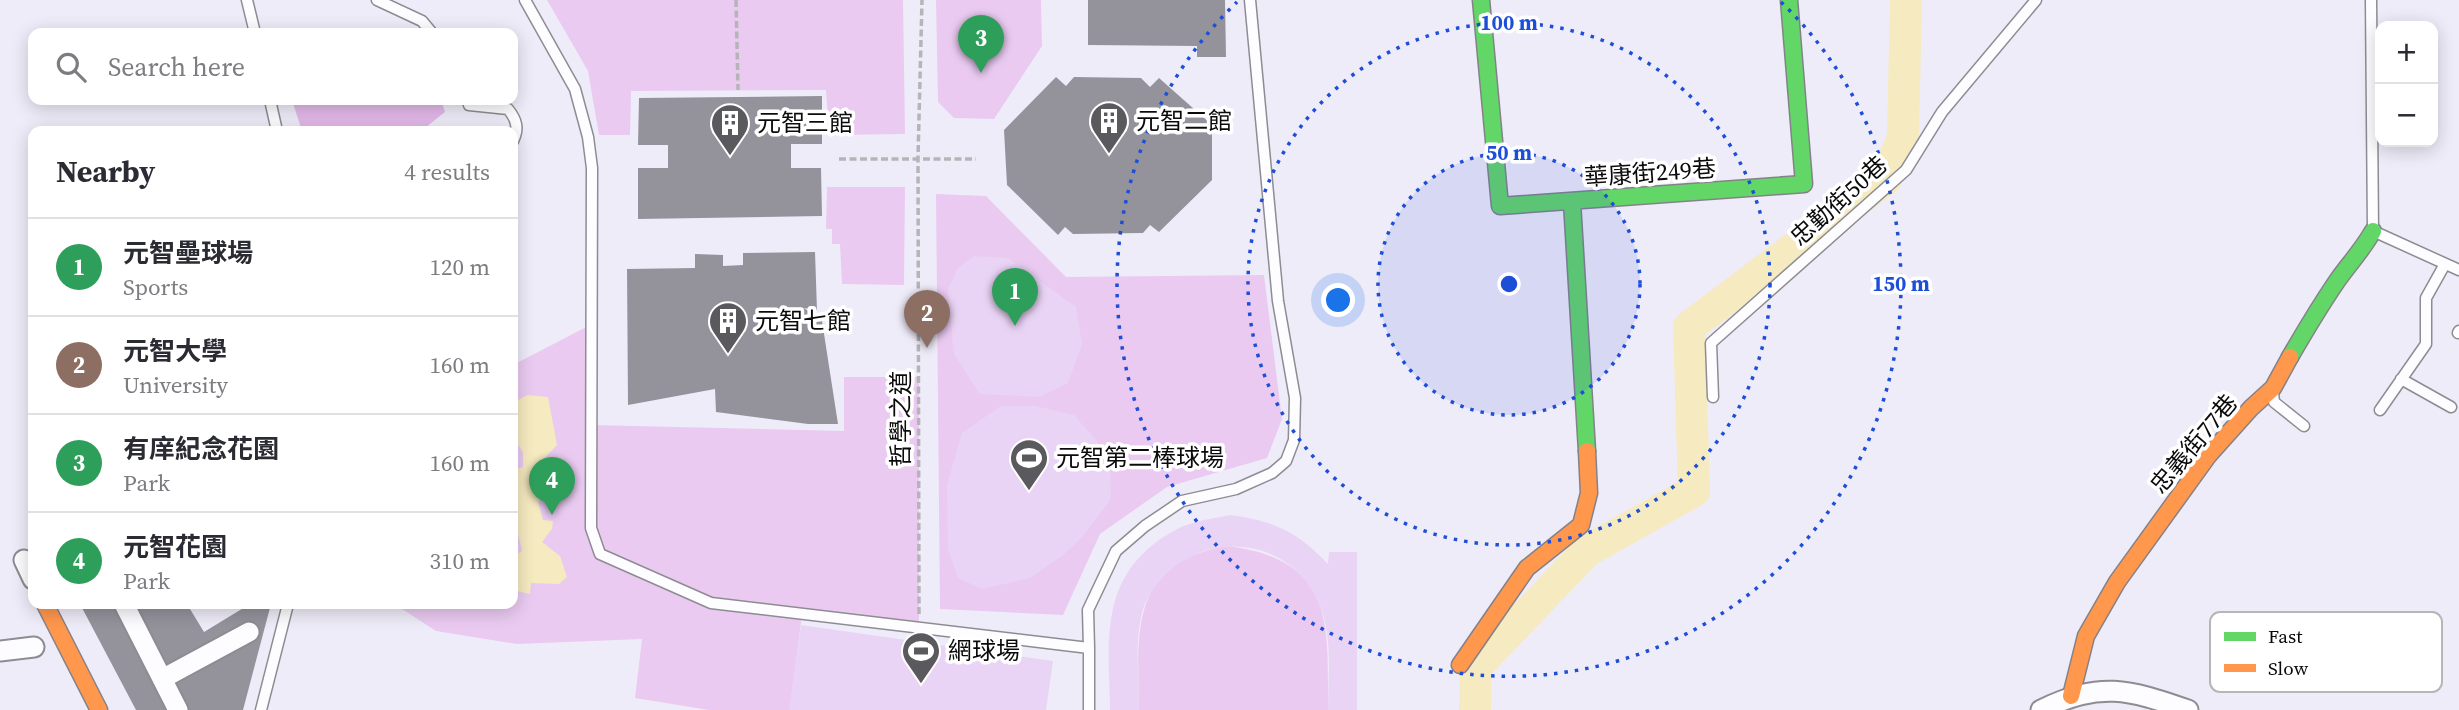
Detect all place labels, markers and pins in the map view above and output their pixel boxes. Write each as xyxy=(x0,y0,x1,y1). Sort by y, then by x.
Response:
pin: 3 xyxy=(958,15,1004,73)
building icon: 元智二館 xyxy=(1088,100,1130,155)
building icon: 元智三館 xyxy=(709,102,751,157)
place label: 元智二館 xyxy=(1136,104,1232,137)
place label: 元智三館 xyxy=(757,106,853,139)
pin: 1 xyxy=(992,268,1038,326)
centre of rings xyxy=(1497,272,1521,296)
pin: 2 xyxy=(904,290,950,348)
building icon: 元智七館 xyxy=(707,300,749,355)
place label: 元智七館 xyxy=(755,304,851,337)
sports icon: 元智第二棒球場 xyxy=(1008,437,1050,492)
place label: 元智第二棒球場 xyxy=(1056,441,1224,474)
pin: 4 xyxy=(529,457,575,515)
sports icon: 網球場 xyxy=(900,630,942,685)
place label: 網球場 xyxy=(948,634,1020,667)

